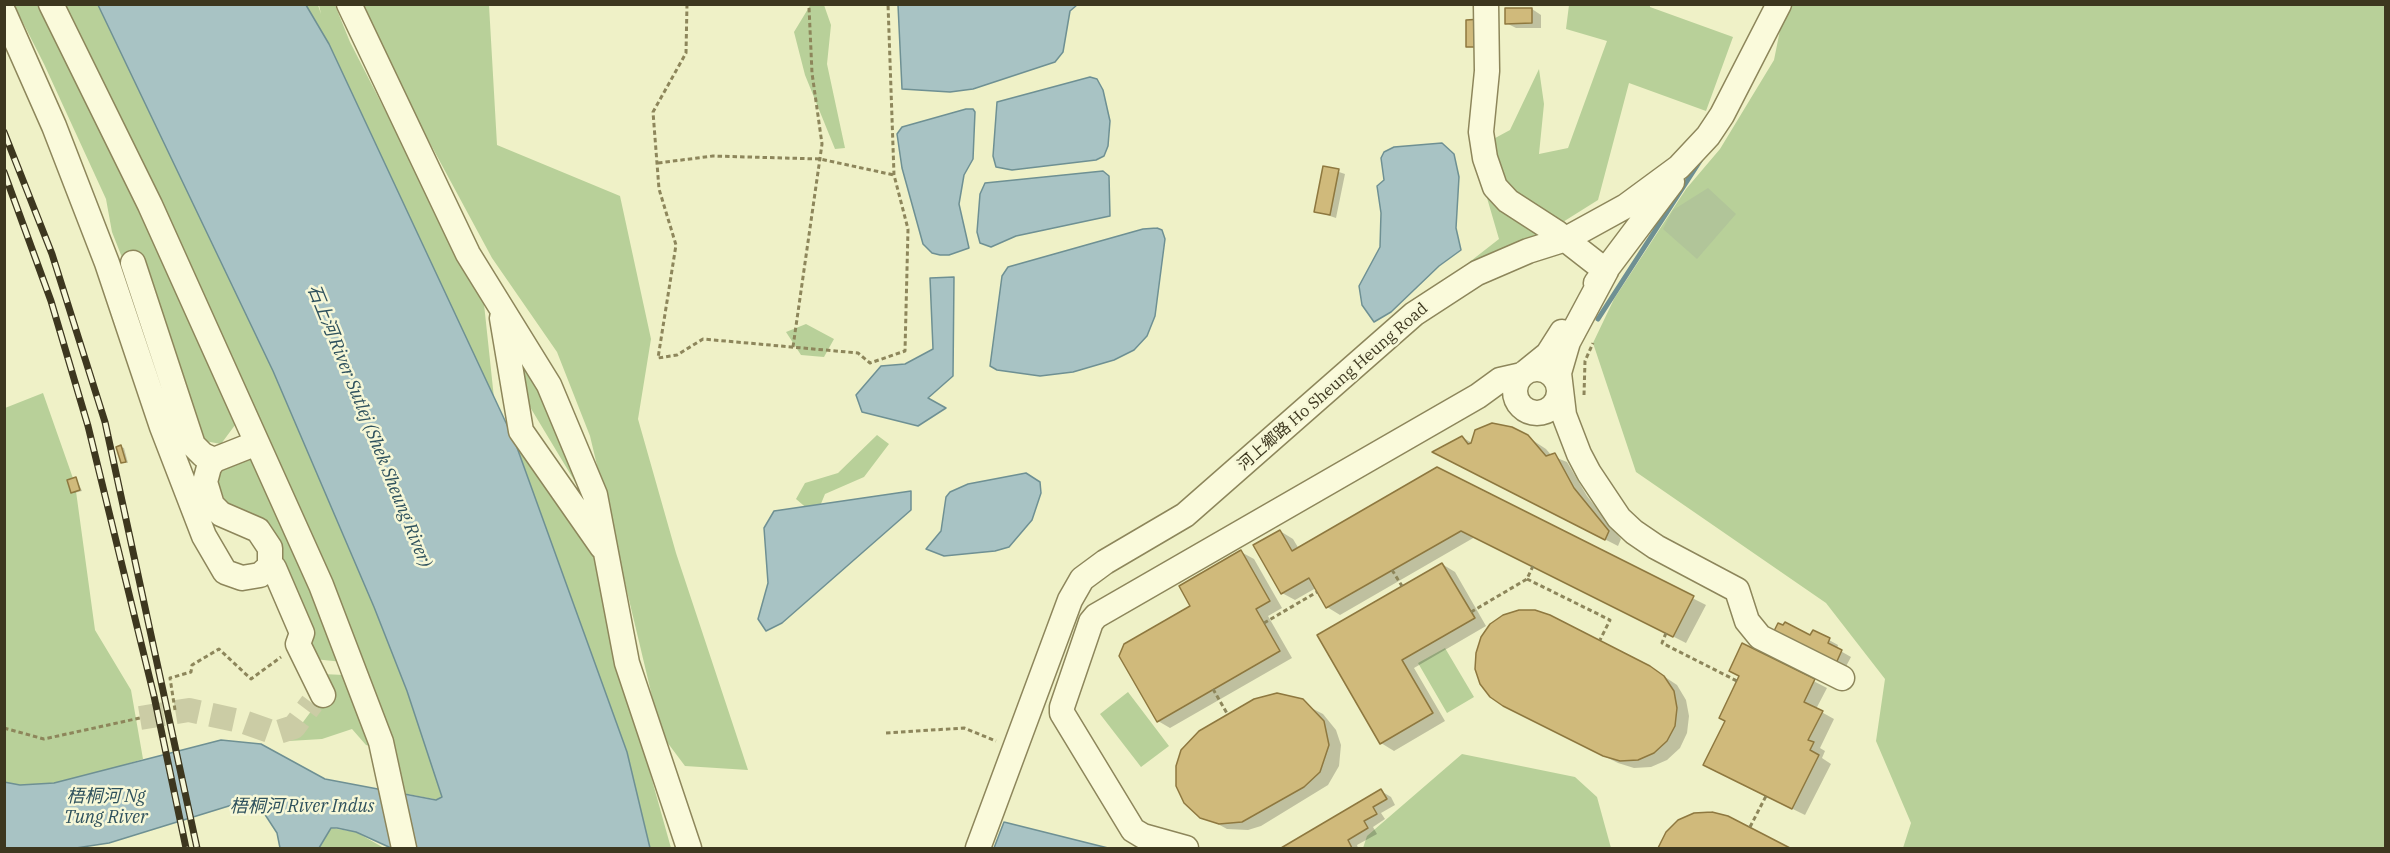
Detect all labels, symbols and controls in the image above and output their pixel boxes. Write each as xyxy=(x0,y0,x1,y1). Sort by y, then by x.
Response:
water label: 石上河 River Sutlej (Shek Sheung River) xyxy=(302,281,436,571)
street label: 河上鄉路 Ho Sheung Heung Road xyxy=(1234,299,1432,475)
water label: 梧桐河 Ng Tung River xyxy=(64,786,148,828)
water label: 梧桐河 River Indus xyxy=(230,796,374,818)

